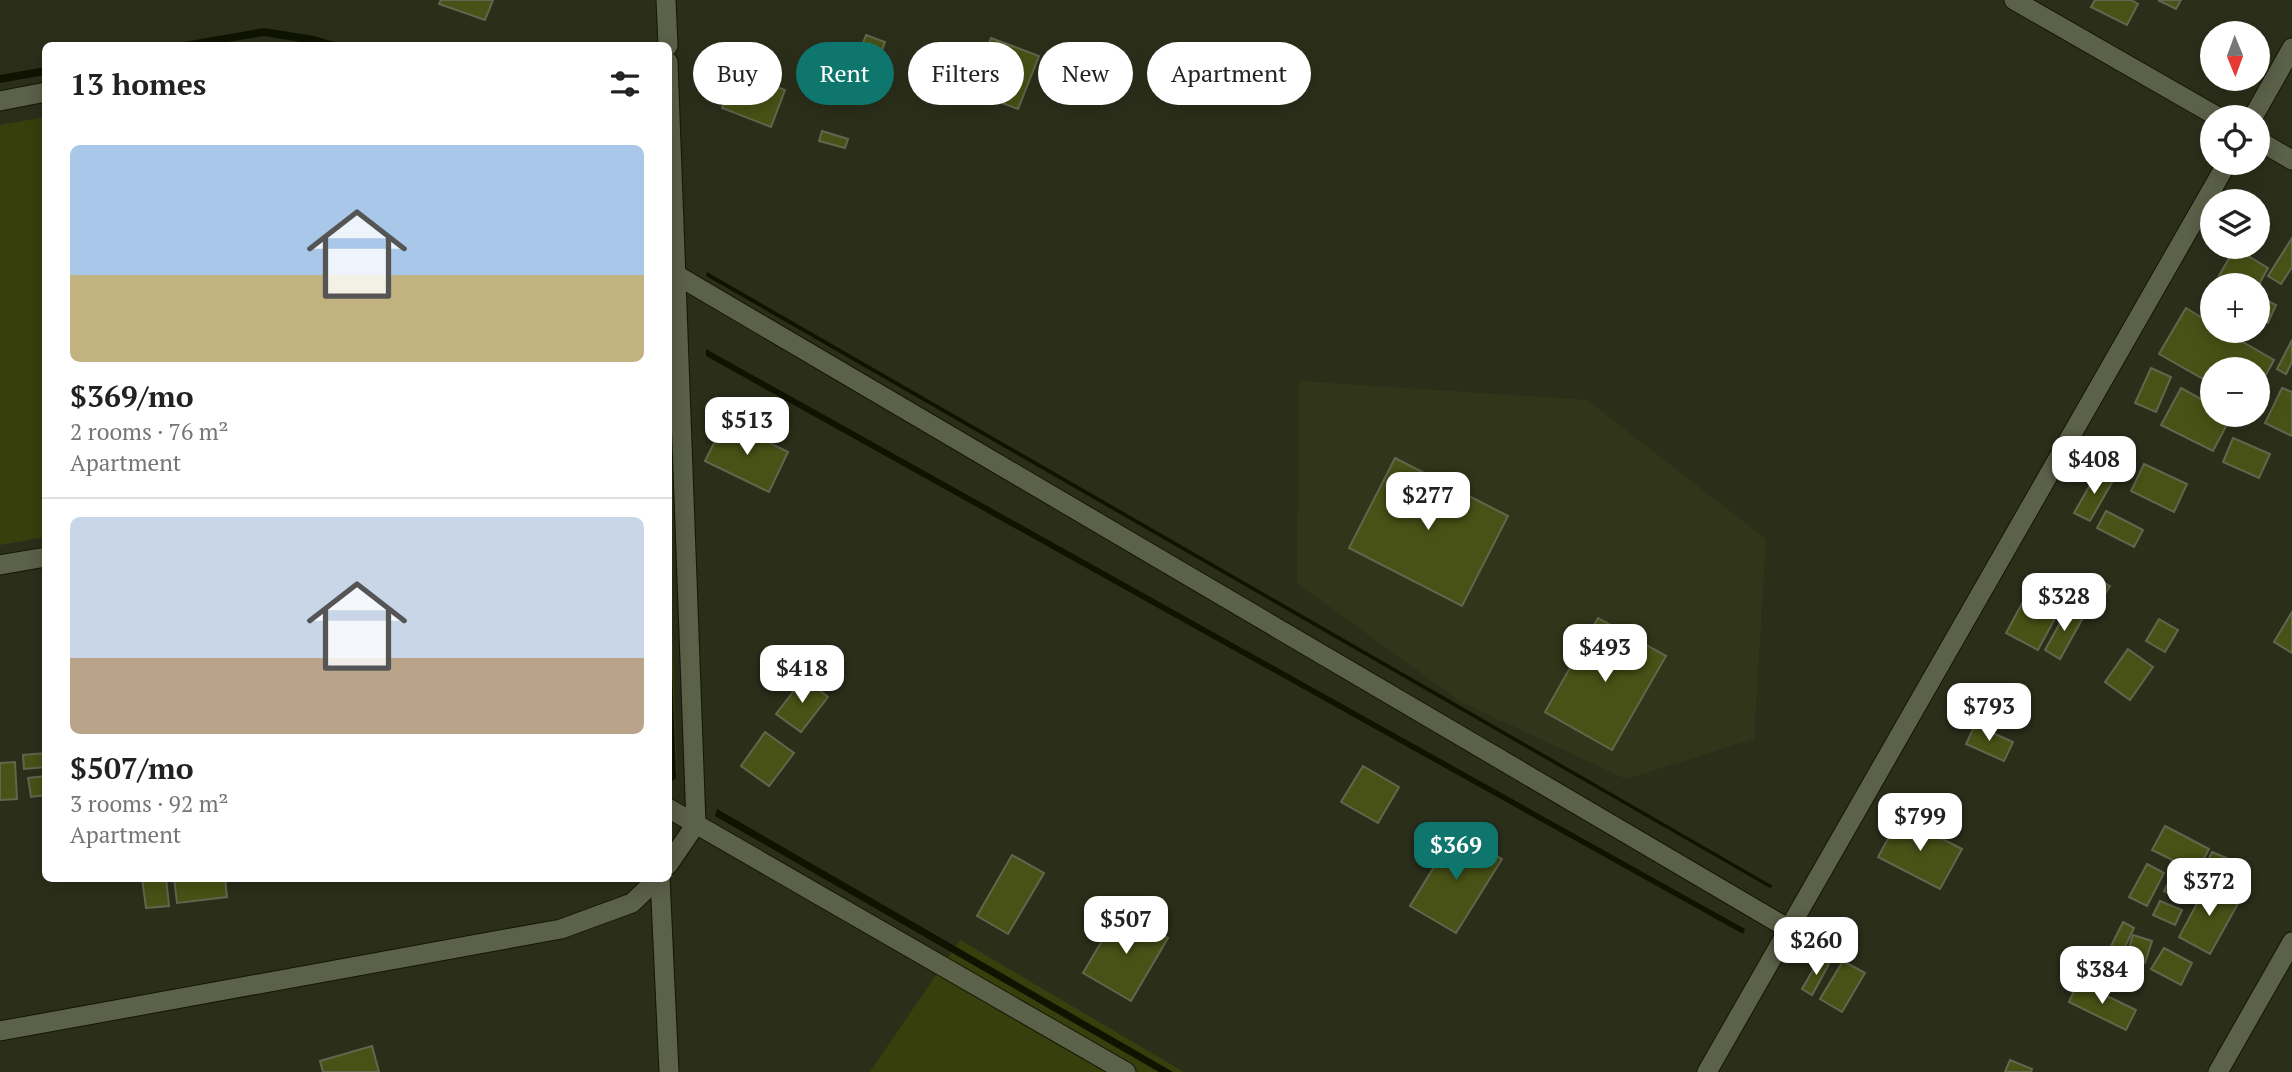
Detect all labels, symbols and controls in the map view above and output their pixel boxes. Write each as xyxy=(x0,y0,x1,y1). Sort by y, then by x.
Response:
north arrow xyxy=(2200,21,2270,91)
map controls xyxy=(2200,21,2270,427)
chip: Buy xyxy=(693,42,782,105)
chip: Rent xyxy=(796,42,894,105)
chip: Filters xyxy=(908,42,1024,105)
chip: New xyxy=(1038,42,1133,105)
chip: Apartment xyxy=(1147,42,1311,105)
text: 13 homes xyxy=(70,64,206,104)
icon: filters xyxy=(606,65,644,103)
button: locate xyxy=(2200,105,2270,175)
button: layers xyxy=(2200,189,2270,259)
icon: home xyxy=(294,191,420,317)
button: + xyxy=(2200,273,2270,343)
button: − xyxy=(2200,357,2270,427)
text: $369/mo xyxy=(70,376,194,416)
pin: $513 xyxy=(706,398,788,457)
text: $513 xyxy=(721,404,773,435)
text: 2 rooms · 76 m² xyxy=(70,416,229,447)
pin: $408 xyxy=(2053,436,2135,496)
text: $408 xyxy=(2068,443,2120,474)
text: Apartment xyxy=(70,447,181,478)
pin: $277 xyxy=(1387,472,1469,532)
text: $277 xyxy=(1402,479,1454,510)
icon: home xyxy=(294,563,420,689)
pin: $328 xyxy=(2023,574,2105,633)
text: $328 xyxy=(2038,580,2090,611)
pin: $493 xyxy=(1564,624,1646,684)
text: $493 xyxy=(1579,631,1631,662)
pin: $418 xyxy=(761,646,843,705)
text: $418 xyxy=(776,652,828,683)
pin: $793 xyxy=(1948,684,2030,743)
text: $793 xyxy=(1963,690,2015,721)
text: $507/mo xyxy=(70,748,194,788)
text: 3 rooms · 92 m² xyxy=(70,788,229,819)
pin: $799 xyxy=(1879,794,1961,853)
text: $799 xyxy=(1894,800,1946,831)
text: Apartment xyxy=(70,819,181,850)
pin: $369 xyxy=(1415,822,1497,882)
text: $369 xyxy=(1430,829,1482,860)
pin: $372 xyxy=(2168,858,2250,918)
text: $372 xyxy=(2183,865,2235,896)
pin: $507 xyxy=(1085,897,1167,956)
text: $507 xyxy=(1100,903,1152,934)
pin: $260 xyxy=(1775,918,1857,977)
text: $260 xyxy=(1790,924,1842,955)
pin: $384 xyxy=(2061,946,2143,1006)
text: $384 xyxy=(2076,953,2128,984)

